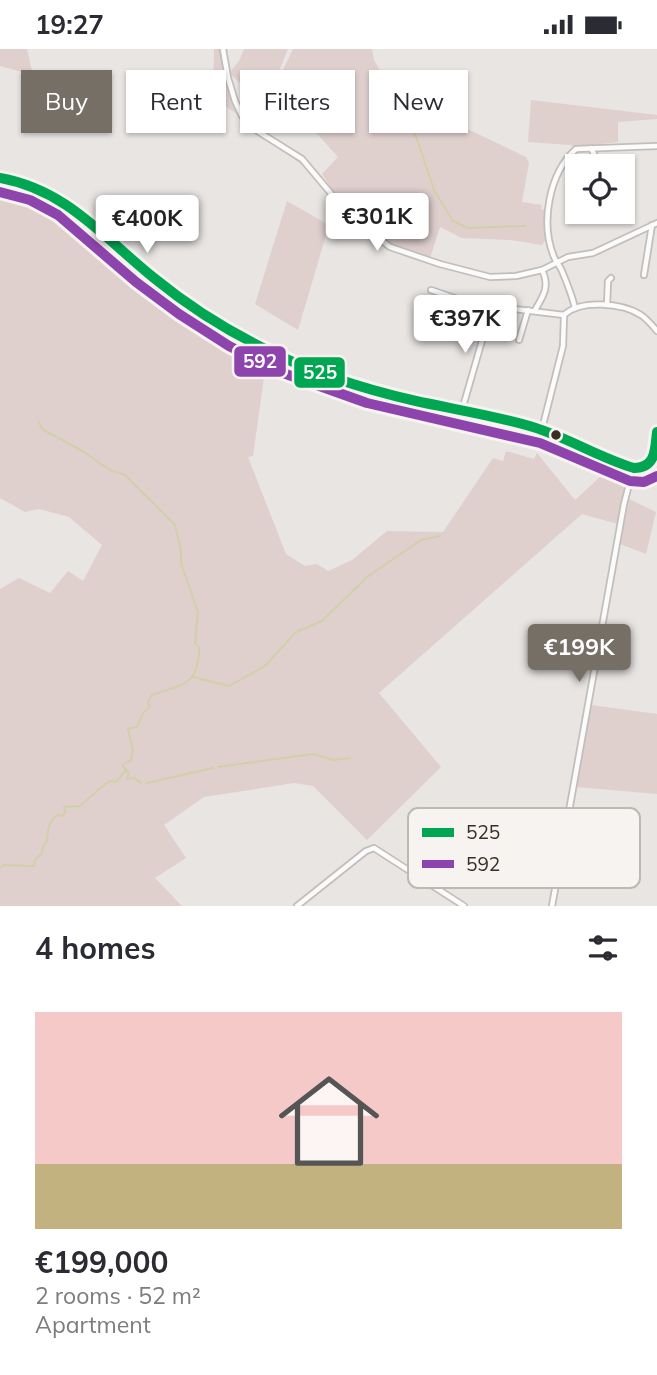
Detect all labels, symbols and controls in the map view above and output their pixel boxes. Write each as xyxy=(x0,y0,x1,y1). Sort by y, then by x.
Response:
text: 19:27 xyxy=(35,8,104,41)
chip: Buy xyxy=(21,70,112,133)
chip: Rent xyxy=(126,70,226,133)
chip: Filters xyxy=(240,70,355,133)
chip: New xyxy=(369,70,468,133)
map controls xyxy=(565,154,635,224)
button: locate xyxy=(565,154,635,224)
pin: €301K xyxy=(328,193,426,253)
pin: €400K xyxy=(98,195,196,255)
text: €301K xyxy=(342,201,412,230)
text: €400K xyxy=(112,203,182,232)
pin: €397K xyxy=(416,295,514,355)
text: €397K xyxy=(430,303,500,332)
line badge: 592 xyxy=(233,345,287,378)
text: 592 xyxy=(243,349,277,373)
line badge: 525 xyxy=(293,356,346,389)
text: 525 xyxy=(303,360,337,384)
unlabelled marker xyxy=(549,428,563,442)
pin: €199K xyxy=(530,625,628,684)
text: €199K xyxy=(544,632,614,661)
legend xyxy=(408,808,640,888)
text: 525 xyxy=(466,820,500,844)
text: 592 xyxy=(466,852,500,876)
text: 4 homes xyxy=(35,929,156,967)
icon: filters xyxy=(584,929,622,967)
icon: home xyxy=(266,1058,392,1184)
text: €199,000 xyxy=(35,1243,168,1281)
text: 2 rooms · 52 m² xyxy=(35,1281,201,1310)
text: Apartment xyxy=(35,1310,151,1339)

